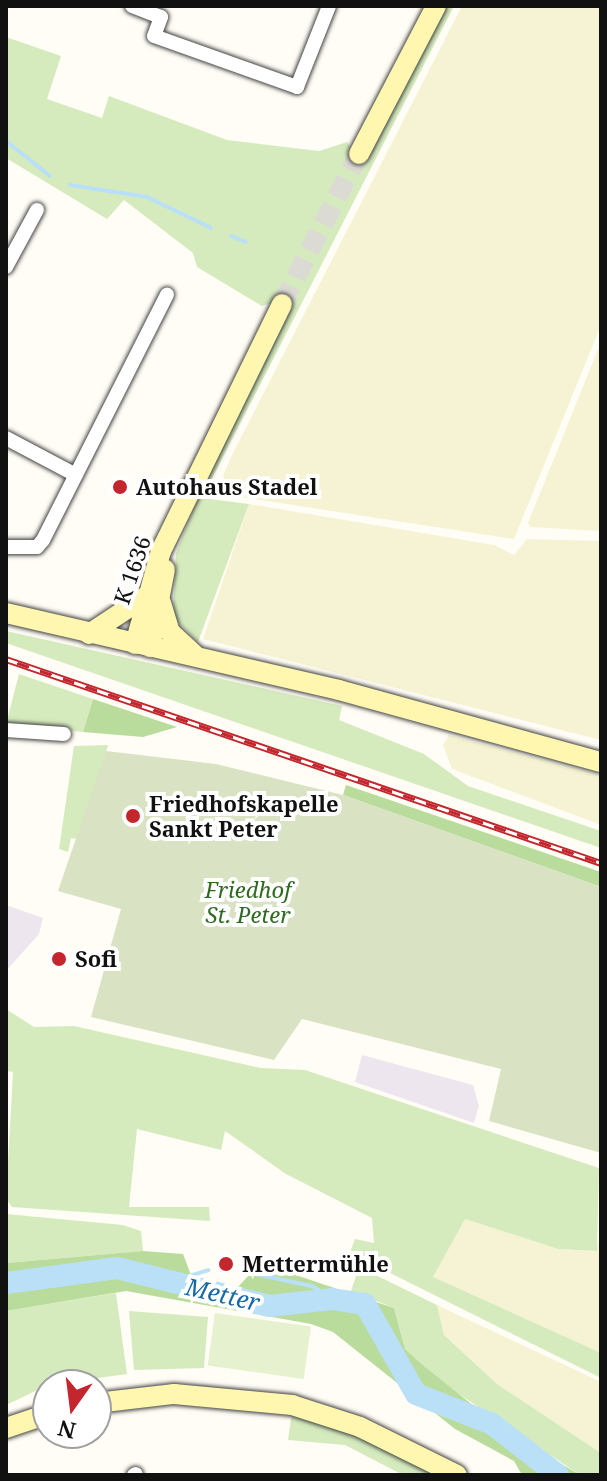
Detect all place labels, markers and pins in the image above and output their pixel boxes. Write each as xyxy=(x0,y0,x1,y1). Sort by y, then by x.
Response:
place label: Autohaus Stadel xyxy=(136,474,318,500)
marker: Autohaus Stadel xyxy=(111,478,129,496)
place label: Friedhofskapelle Sankt Peter xyxy=(149,790,339,842)
marker: Friedhofskapelle Sankt Peter xyxy=(124,807,142,825)
place label: Sofi xyxy=(75,946,117,972)
marker: Sofi xyxy=(50,950,68,968)
place label: Mettermühle xyxy=(242,1251,389,1277)
marker: Mettermühle xyxy=(217,1255,235,1273)

